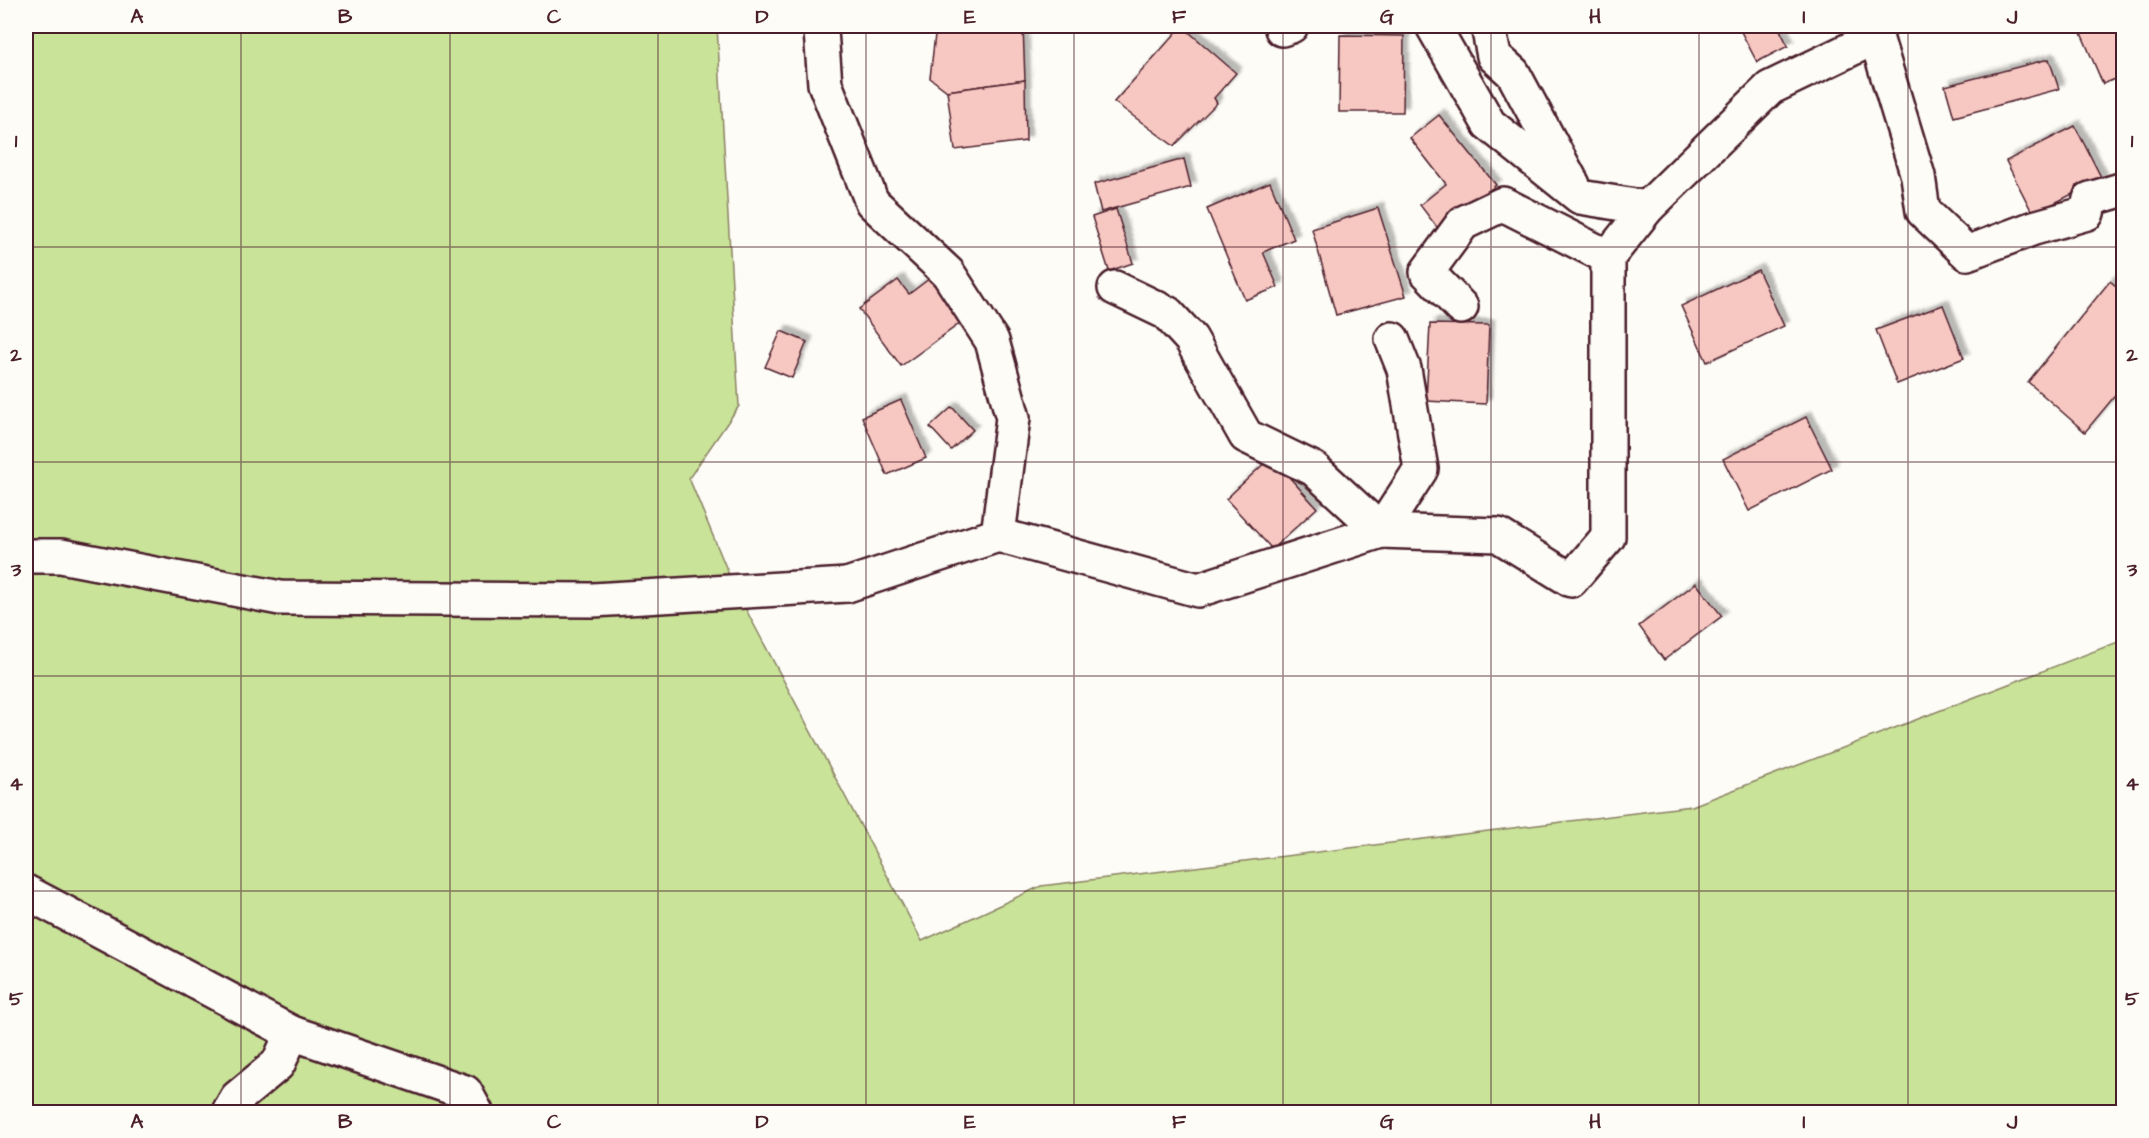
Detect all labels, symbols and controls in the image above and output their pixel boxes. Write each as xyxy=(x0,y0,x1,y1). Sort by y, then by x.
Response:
text: A xyxy=(131,3,144,31)
text: B xyxy=(338,3,353,31)
text: C xyxy=(547,3,562,31)
text: D xyxy=(756,3,769,31)
text: E xyxy=(964,3,976,31)
text: F xyxy=(1172,3,1187,31)
text: G xyxy=(1380,3,1394,31)
text: H xyxy=(1589,3,1601,31)
text: I xyxy=(1802,3,1806,31)
text: J xyxy=(2006,3,2018,31)
text: 1 xyxy=(15,127,18,155)
text: 1 xyxy=(2131,127,2134,155)
text: 2 xyxy=(9,341,22,369)
text: 2 xyxy=(2125,341,2138,369)
text: 3 xyxy=(10,556,22,584)
text: 3 xyxy=(2126,556,2138,584)
text: 4 xyxy=(9,770,23,798)
text: 4 xyxy=(2125,770,2139,798)
text: 5 xyxy=(9,985,24,1013)
text: 5 xyxy=(2125,985,2140,1013)
text: A xyxy=(131,1108,144,1136)
text: B xyxy=(338,1108,353,1136)
text: C xyxy=(547,1108,562,1136)
text: D xyxy=(756,1108,769,1136)
text: E xyxy=(964,1108,976,1136)
text: F xyxy=(1172,1108,1187,1136)
text: G xyxy=(1380,1108,1394,1136)
text: H xyxy=(1589,1108,1601,1136)
text: I xyxy=(1802,1108,1806,1136)
text: J xyxy=(2006,1108,2018,1136)

